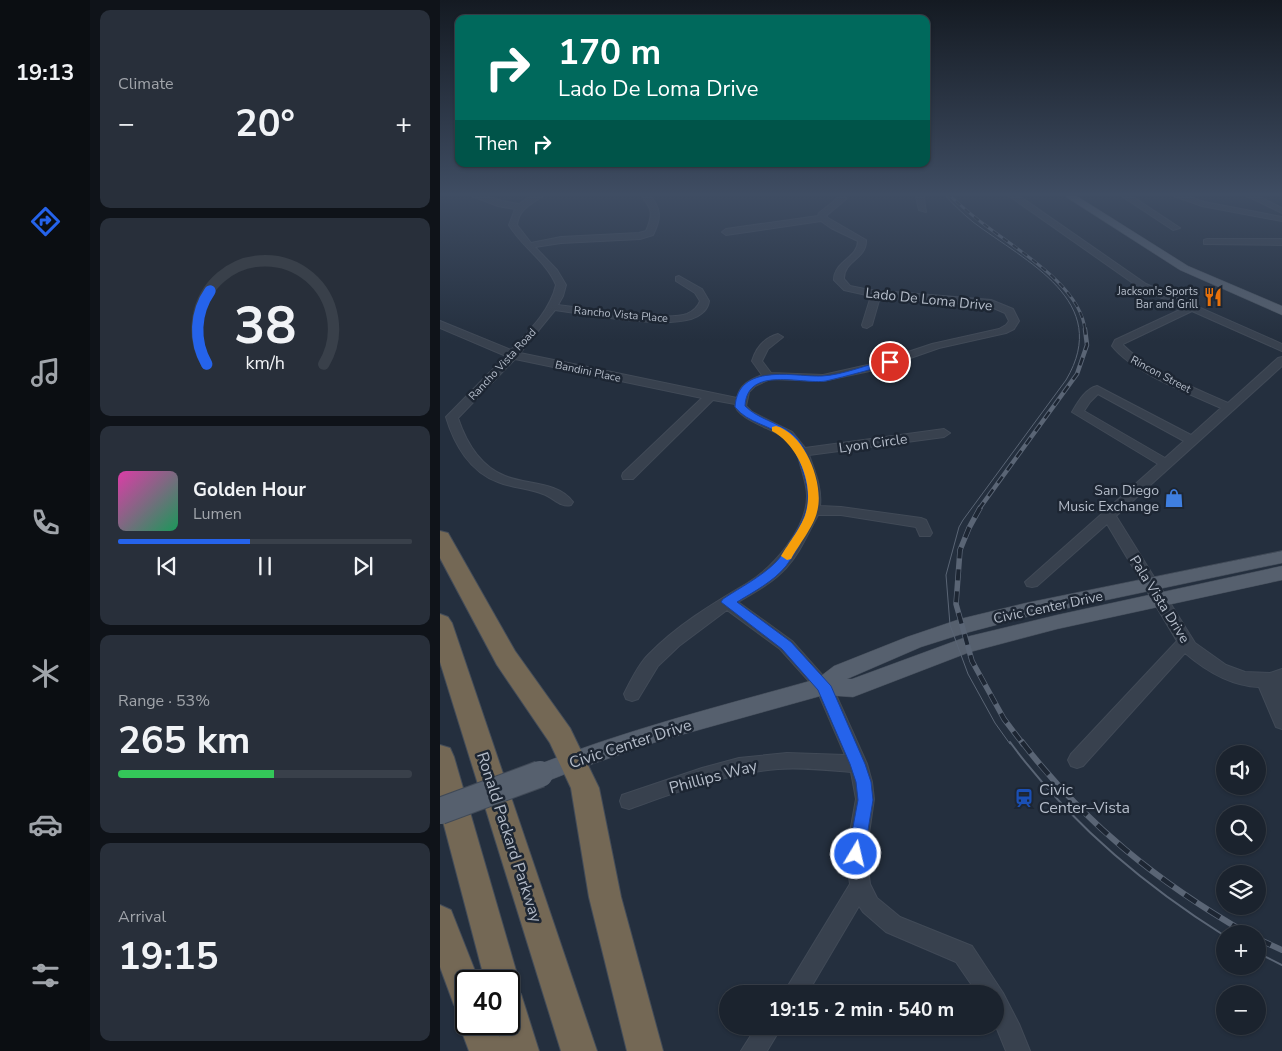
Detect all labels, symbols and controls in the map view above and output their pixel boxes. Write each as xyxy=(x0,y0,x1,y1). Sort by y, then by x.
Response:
text: 170 m xyxy=(558,29,661,76)
icon: right xyxy=(475,35,540,100)
text: 19:13 xyxy=(16,58,74,88)
text: Climate xyxy=(118,73,173,95)
text: Lado De Loma Drive xyxy=(558,74,758,104)
text: 20° xyxy=(235,98,295,149)
text: − xyxy=(118,105,135,143)
text: + xyxy=(395,105,412,143)
icon: right xyxy=(528,130,556,158)
text: Then xyxy=(475,131,518,157)
icon: directions xyxy=(28,204,63,239)
street label: Lado De Loma Drive xyxy=(865,283,993,316)
place label: Jackson's Sports Bar and Grill xyxy=(1116,284,1199,312)
restaurant icon: Jackson's Sports Bar and Grill xyxy=(1202,286,1224,308)
text: 38 xyxy=(234,290,296,361)
street label: Rancho Vista Place xyxy=(573,303,669,326)
street label: Rancho Vista Road xyxy=(465,325,540,404)
pin xyxy=(869,341,911,383)
icon: arrive xyxy=(876,348,904,376)
text: km/h xyxy=(245,351,285,375)
street label: Rincon Street xyxy=(1128,352,1194,397)
icon: music xyxy=(28,355,63,390)
street label: Bandini Place xyxy=(554,357,622,386)
street label: Lyon Circle xyxy=(838,429,909,458)
text: Golden Hour xyxy=(193,477,306,503)
place label: San Diego Music Exchange xyxy=(1058,481,1159,516)
shop icon: San Diego Music Exchange xyxy=(1163,487,1185,509)
text: Lumen xyxy=(193,503,242,525)
icon: phone xyxy=(28,505,63,540)
icon: previous xyxy=(153,552,181,580)
icon: pause xyxy=(251,552,279,580)
icon: next xyxy=(349,552,377,580)
street label: Pala Vista Drive xyxy=(1125,552,1194,647)
street label: Civic Center Drive xyxy=(992,587,1105,628)
icon: climate xyxy=(28,656,63,691)
text: Range · 53% xyxy=(118,690,210,712)
street label: Civic Center Drive xyxy=(566,714,694,774)
text: 265 km xyxy=(118,715,250,766)
map controls xyxy=(1216,745,1266,1035)
button: sound xyxy=(1216,745,1266,795)
street label: Ronald Packard Parkway xyxy=(471,749,547,926)
street label: Phillips Way xyxy=(667,754,761,799)
place label: Civic Center–Vista xyxy=(1039,779,1130,819)
station icon: Civic Center–Vista xyxy=(1013,787,1035,809)
button: search xyxy=(1216,805,1266,855)
icon: car xyxy=(28,807,63,842)
position arrow xyxy=(829,827,881,879)
button: layers xyxy=(1216,865,1266,915)
text: Arrival xyxy=(118,906,166,928)
button: + xyxy=(1216,925,1266,975)
text: 19:15 xyxy=(118,931,219,982)
icon: filters xyxy=(28,958,63,993)
speed limit sign: 40 xyxy=(455,970,520,1035)
button: − xyxy=(1216,985,1266,1035)
text: 19:15 · 2 min · 540 m xyxy=(769,997,954,1023)

